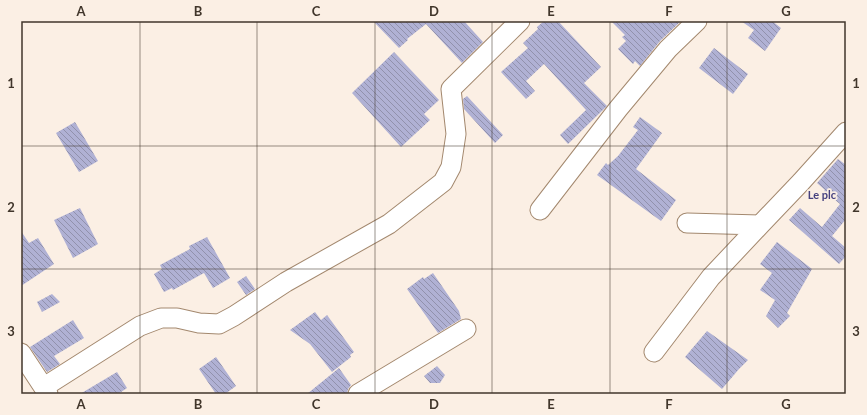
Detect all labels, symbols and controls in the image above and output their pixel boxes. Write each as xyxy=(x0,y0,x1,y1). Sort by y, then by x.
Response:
text: A xyxy=(75,3,86,19)
text: B xyxy=(194,3,203,19)
text: C xyxy=(312,3,321,19)
text: D xyxy=(429,3,439,19)
text: E xyxy=(547,3,555,19)
text: F xyxy=(665,3,673,19)
text: G xyxy=(781,3,791,19)
text: 1 xyxy=(7,75,15,91)
text: 1 xyxy=(852,75,860,91)
district label: Le plc xyxy=(808,188,837,201)
text: 2 xyxy=(7,199,15,215)
text: 2 xyxy=(852,199,860,215)
text: 3 xyxy=(7,323,15,339)
text: 3 xyxy=(852,323,860,339)
text: A xyxy=(75,396,86,412)
text: B xyxy=(194,396,203,412)
text: C xyxy=(312,396,321,412)
text: D xyxy=(429,396,439,412)
text: E xyxy=(547,396,555,412)
text: F xyxy=(665,396,673,412)
text: G xyxy=(781,396,791,412)

